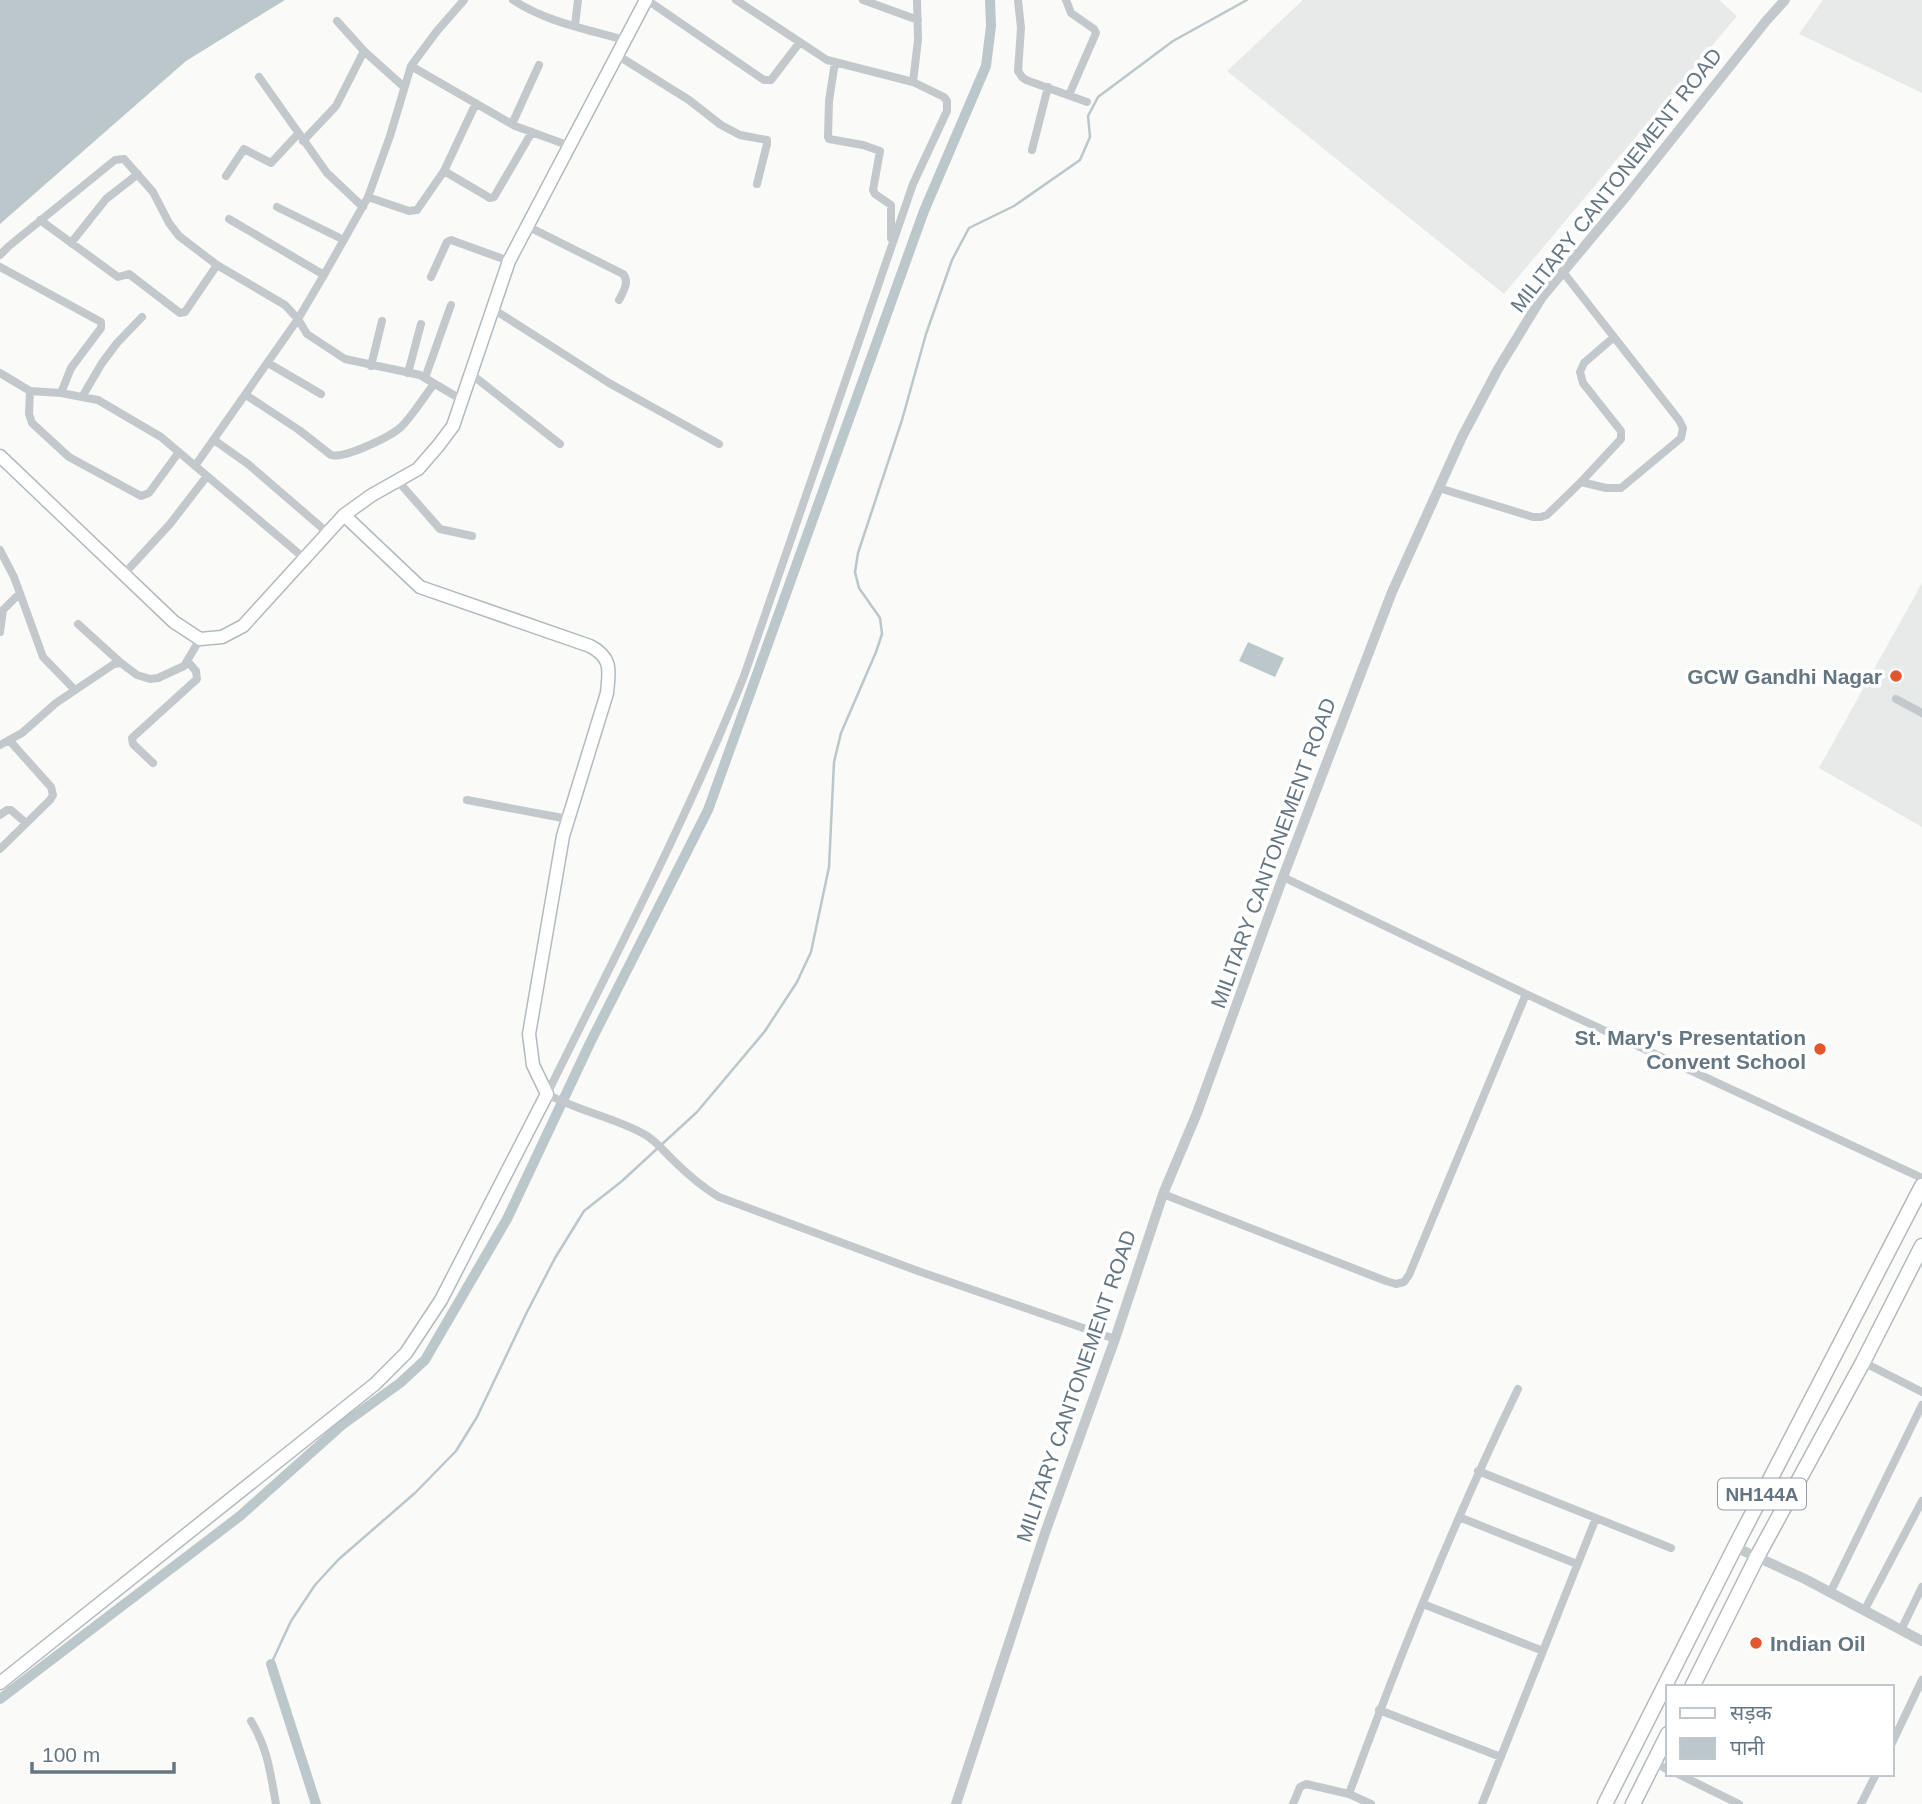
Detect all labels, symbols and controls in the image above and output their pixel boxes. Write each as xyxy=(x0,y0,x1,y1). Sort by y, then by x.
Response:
street label: MILITARY CANTONEMENT ROAD xyxy=(1506,44,1726,316)
place label: GCW Gandhi Nagar xyxy=(1687,665,1882,688)
marker: GCW Gandhi Nagar xyxy=(1888,668,1904,684)
street label: MILITARY CANTONEMENT ROAD xyxy=(1206,695,1340,1011)
place label: St. Mary's Presentation Convent School xyxy=(1575,1026,1806,1073)
marker: St. Mary's Presentation Convent School xyxy=(1812,1041,1828,1057)
street label: MILITARY CANTONEMENT ROAD xyxy=(1012,1227,1140,1545)
road number: NH144A xyxy=(1718,1478,1806,1510)
place label: Indian Oil xyxy=(1770,1632,1866,1655)
marker: Indian Oil xyxy=(1748,1635,1764,1651)
legend xyxy=(1666,1685,1894,1776)
text: सड़क xyxy=(1730,1701,1772,1724)
scale bar xyxy=(32,1730,173,1774)
text: पानी xyxy=(1730,1736,1765,1759)
text: 100 m xyxy=(42,1743,100,1766)

